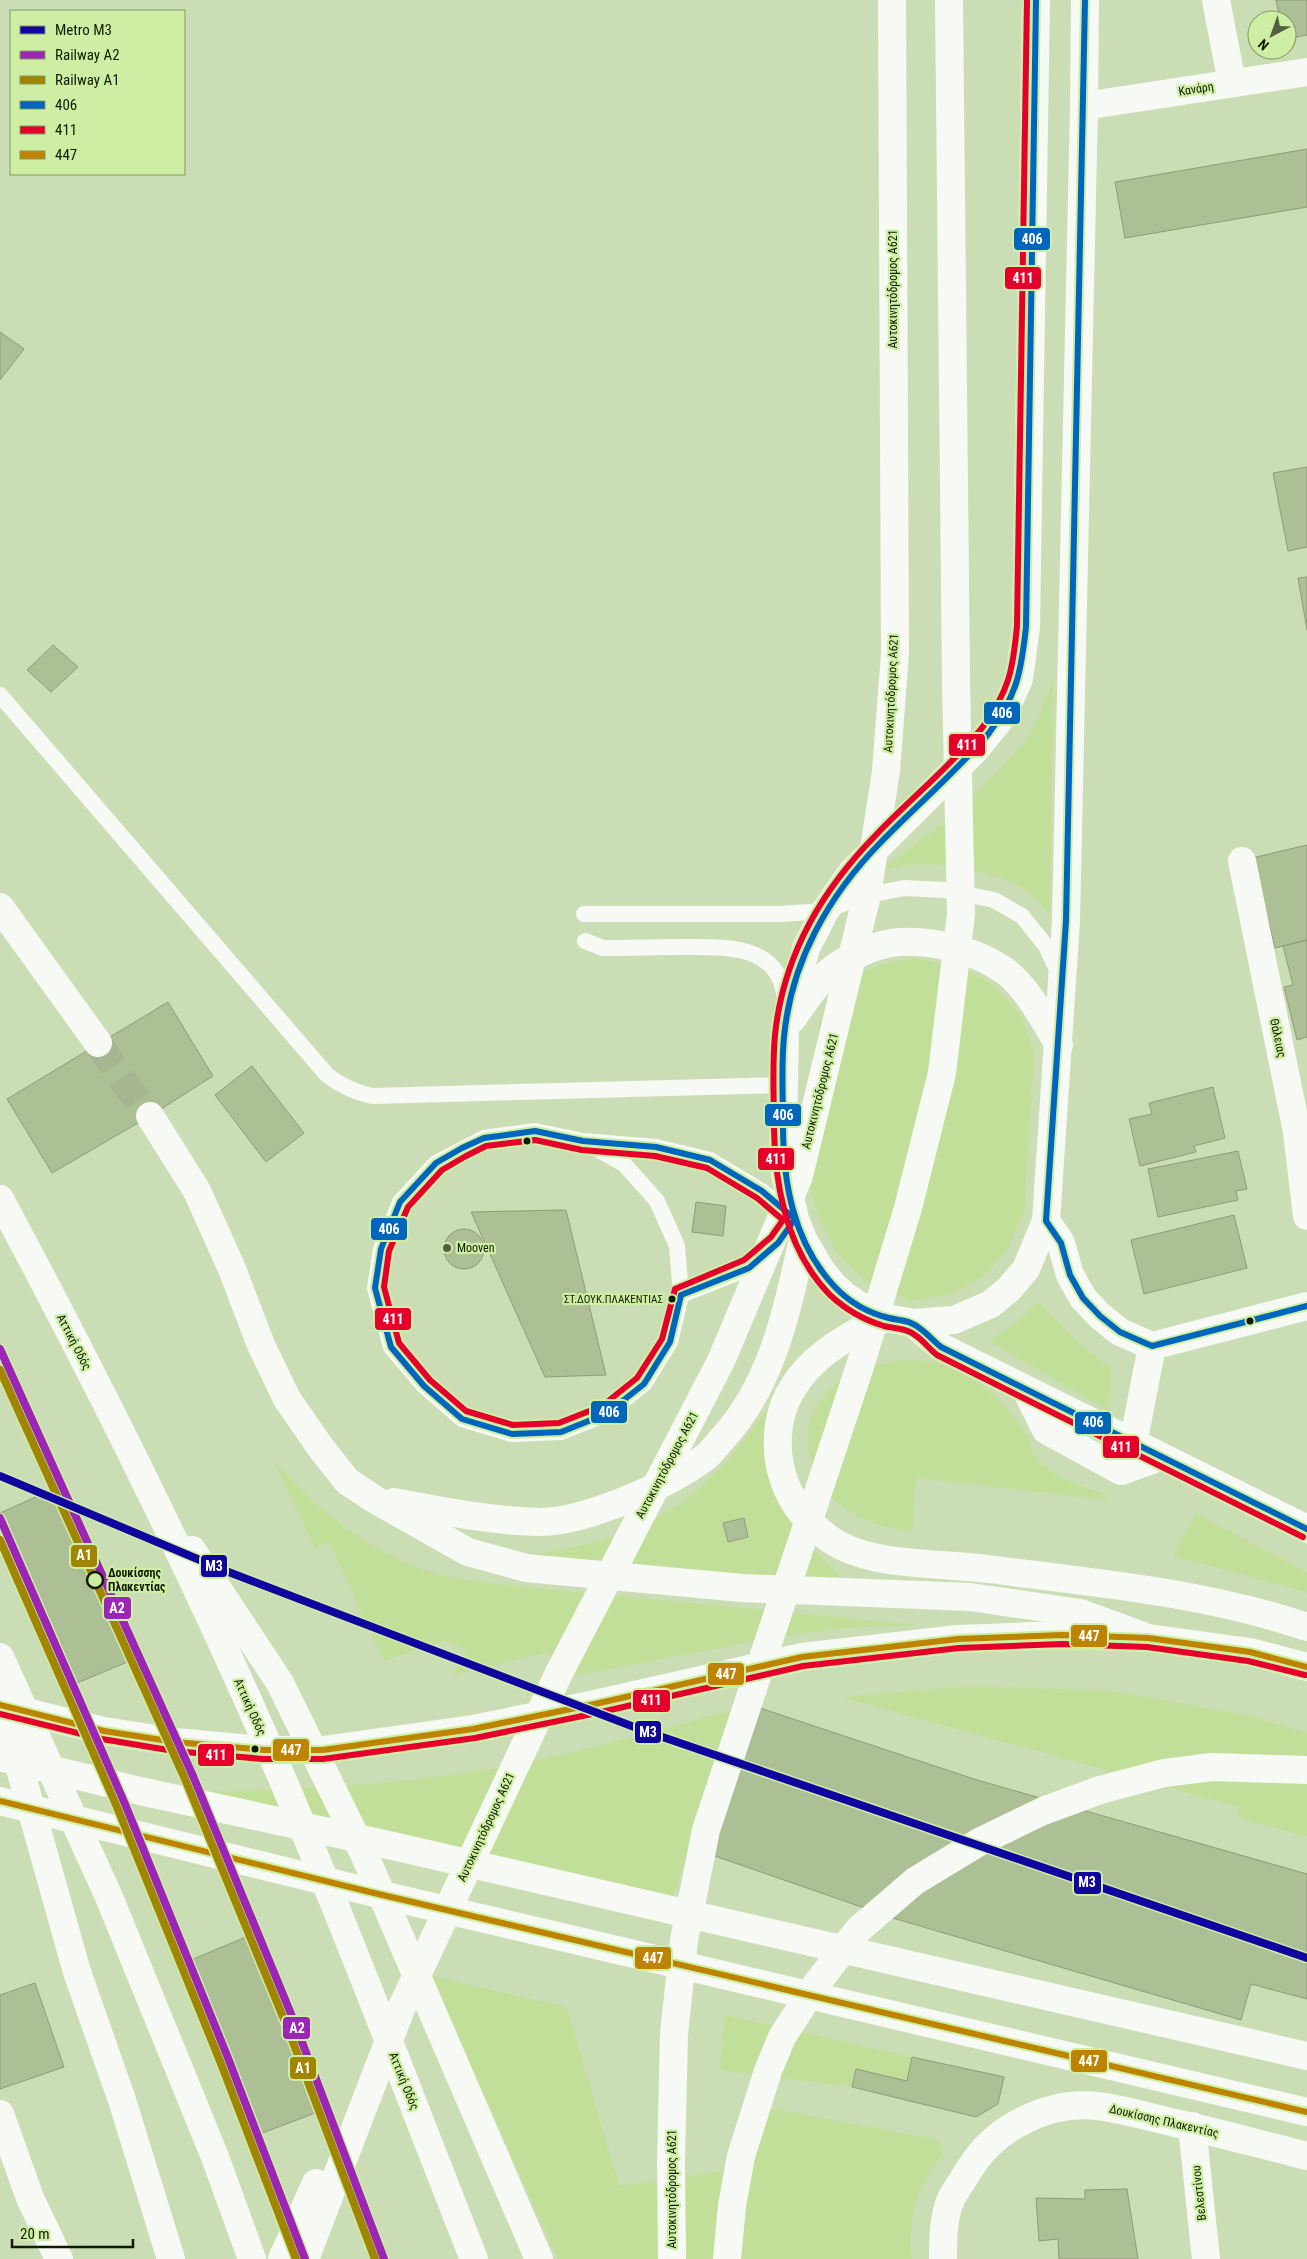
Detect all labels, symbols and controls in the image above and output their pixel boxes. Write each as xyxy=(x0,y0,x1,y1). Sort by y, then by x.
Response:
legend xyxy=(10,10,185,175)
north arrow xyxy=(1247,10,1297,60)
text: Metro Μ3 xyxy=(55,21,112,39)
text: N xyxy=(1255,36,1272,54)
text: Railway A2 xyxy=(55,46,120,64)
text: Railway A1 xyxy=(55,71,120,89)
street label: Κανάρη xyxy=(1177,79,1215,99)
text: 406 xyxy=(55,96,77,114)
text: 411 xyxy=(55,121,77,139)
text: 447 xyxy=(55,146,77,164)
line badge: 406 xyxy=(1013,227,1051,251)
street label: Αυτοκινητόδρομος Α621 xyxy=(886,230,900,349)
text: 406 xyxy=(1021,231,1043,247)
line badge: 411 xyxy=(1004,266,1042,290)
text: 411 xyxy=(1012,270,1034,286)
street label: Αυτοκινητόδρομος Α621 xyxy=(881,633,901,753)
line badge: 406 xyxy=(983,701,1021,725)
text: 406 xyxy=(991,705,1013,721)
line badge: 411 xyxy=(948,733,986,757)
text: 411 xyxy=(956,737,978,753)
street label: Θάλειας xyxy=(1267,1017,1289,1059)
street label: Αυτοκινητόδρομος Α621 xyxy=(799,1032,841,1150)
line badge: 406 xyxy=(764,1103,802,1127)
text: 406 xyxy=(772,1107,794,1123)
unlabelled marker xyxy=(522,1136,532,1146)
line badge: 411 xyxy=(757,1147,795,1171)
text: 411 xyxy=(765,1151,787,1167)
line badge: 406 xyxy=(370,1217,408,1241)
text: 406 xyxy=(378,1221,400,1237)
place label: Mooven xyxy=(457,1241,495,1255)
marker: Mooven xyxy=(441,1242,453,1254)
place label: ΣΤ.ΔΟΥΚ.ΠΛΑΚΕΝΤΙΑΣ xyxy=(564,1293,663,1306)
marker: ΣΤ.ΔΟΥΚ.ΠΛΑΚΕΝΤΙΑΣ xyxy=(667,1294,677,1304)
line badge: 411 xyxy=(374,1307,412,1331)
text: 411 xyxy=(382,1311,404,1327)
street label: Αττική Οδός xyxy=(54,1312,94,1373)
unlabelled marker xyxy=(1245,1316,1255,1326)
line badge: 406 xyxy=(590,1400,628,1424)
text: 406 xyxy=(598,1404,620,1420)
street label: Αυτοκινητόδρομος Α621 xyxy=(633,1409,701,1521)
line badge: 406 xyxy=(1074,1411,1112,1435)
text: 406 xyxy=(1082,1414,1104,1430)
line badge: 411 xyxy=(1102,1435,1140,1459)
text: 411 xyxy=(1110,1439,1132,1455)
line badge: A1 xyxy=(70,1544,98,1568)
text: A1 xyxy=(76,1547,92,1563)
line badge: Μ3 xyxy=(200,1554,228,1578)
text: Μ3 xyxy=(205,1558,223,1574)
place label: Δουκίσσης Πλακεντίας xyxy=(108,1566,166,1594)
marker: Δουκίσσης Πλακεντίας xyxy=(86,1571,104,1589)
line badge: A2 xyxy=(103,1596,132,1620)
text: A2 xyxy=(109,1600,125,1616)
line badge: 447 xyxy=(1070,1624,1108,1648)
text: 447 xyxy=(1078,1628,1100,1644)
line badge: 447 xyxy=(707,1662,745,1686)
text: 447 xyxy=(715,1666,737,1682)
street label: Αττική Οδός xyxy=(231,1676,269,1738)
line badge: 411 xyxy=(632,1689,671,1713)
text: 411 xyxy=(640,1692,662,1708)
line badge: Μ3 xyxy=(634,1720,662,1744)
text: Μ3 xyxy=(639,1724,657,1740)
line badge: 447 xyxy=(272,1738,310,1762)
text: 447 xyxy=(280,1742,302,1758)
line badge: 411 xyxy=(197,1743,235,1767)
unlabelled marker xyxy=(250,1744,260,1754)
text: 411 xyxy=(205,1747,227,1763)
street label: Αυτοκινητόδρομος Α621 xyxy=(455,1770,517,1884)
line badge: Μ3 xyxy=(1073,1871,1102,1895)
text: Μ3 xyxy=(1078,1874,1096,1890)
line badge: 447 xyxy=(634,1946,672,1970)
text: 447 xyxy=(642,1950,664,1966)
line badge: A2 xyxy=(282,2016,311,2040)
text: A2 xyxy=(289,2020,305,2036)
line badge: 447 xyxy=(1070,2049,1108,2073)
street label: Αττική Οδός xyxy=(386,2050,422,2112)
text: 447 xyxy=(1078,2053,1100,2069)
line badge: A1 xyxy=(289,2056,317,2080)
text: A1 xyxy=(295,2060,311,2076)
street label: Δουκίσσης Πλακεντίας xyxy=(1108,2102,1220,2140)
street label: Αυτοκινητόδρομος Α621 xyxy=(665,2130,679,2249)
street label: Βελεστίνου xyxy=(1189,2164,1209,2221)
scale bar xyxy=(12,2216,134,2248)
text: 20 m xyxy=(20,2225,50,2243)

